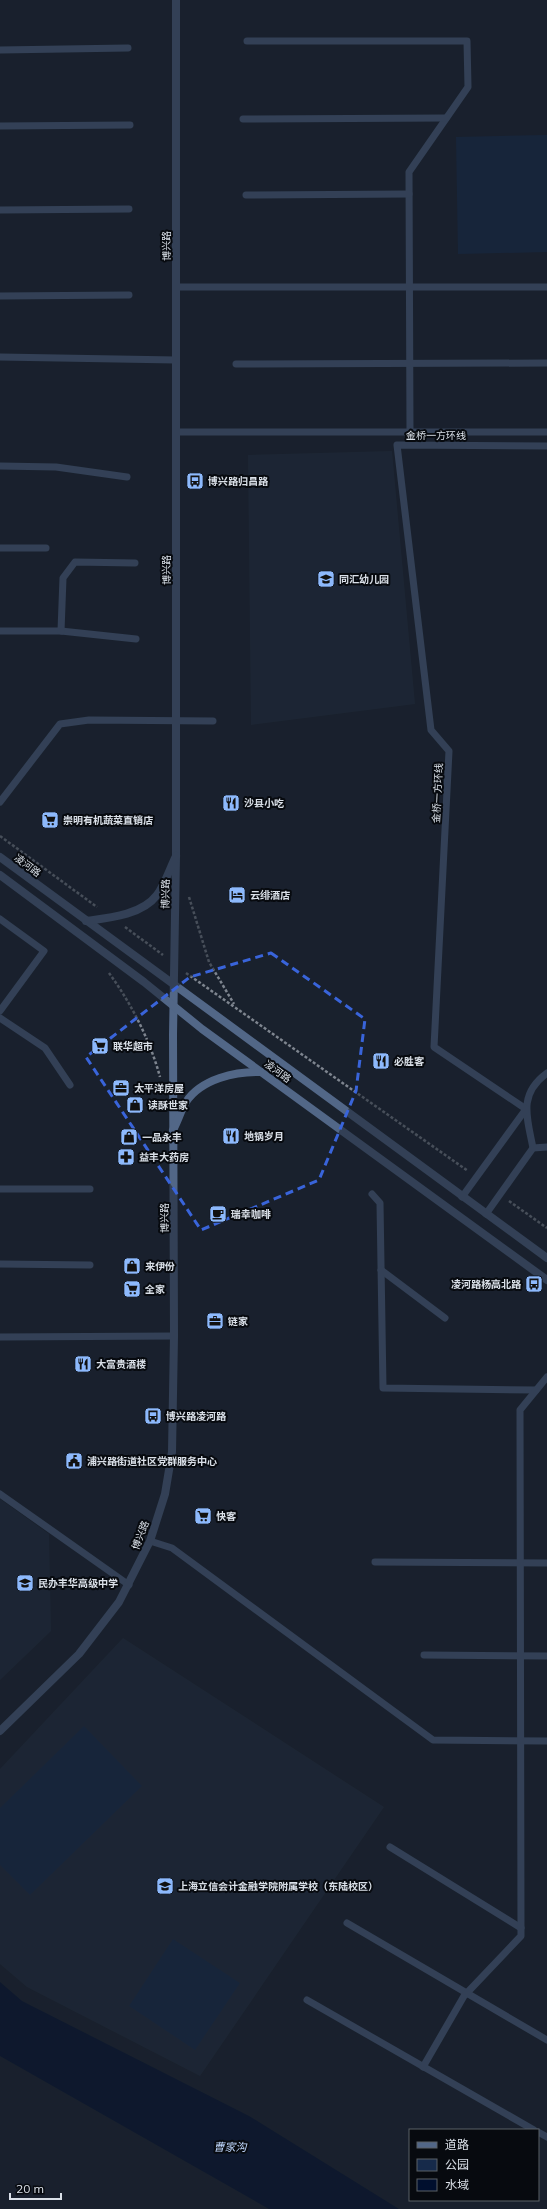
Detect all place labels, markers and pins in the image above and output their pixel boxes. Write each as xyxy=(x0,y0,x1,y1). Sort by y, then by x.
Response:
bus stop icon: 博兴路归昌路 xyxy=(185,471,205,491)
place label: 博兴路归昌路 xyxy=(208,475,269,488)
school or university icon: 同汇幼儿园 xyxy=(316,569,336,589)
place label: 同汇幼儿园 xyxy=(339,573,389,586)
restaurant icon: 沙县小吃 xyxy=(221,793,241,813)
place label: 沙县小吃 xyxy=(244,797,284,810)
supermarket icon: 崇明有机蔬菜直销店 xyxy=(40,810,60,830)
place label: 崇明有机蔬菜直销店 xyxy=(63,814,153,827)
hotel icon: 云绯酒店 xyxy=(227,885,247,905)
place label: 云绯酒店 xyxy=(250,889,290,902)
supermarket icon: 联华超市 xyxy=(90,1036,110,1056)
place label: 联华超市 xyxy=(113,1040,153,1053)
restaurant icon: 必胜客 xyxy=(371,1051,391,1071)
place label: 必胜客 xyxy=(394,1055,425,1068)
office icon: 太平洋房屋 xyxy=(111,1078,131,1098)
place label: 太平洋房屋 xyxy=(134,1082,184,1095)
shop icon: 读酥世家 xyxy=(125,1095,145,1115)
place label: 读酥世家 xyxy=(148,1099,188,1112)
restaurant icon: 地锅岁月 xyxy=(221,1126,241,1146)
shop icon: 一品永丰 xyxy=(119,1127,139,1147)
place label: 地锅岁月 xyxy=(244,1130,284,1143)
place label: 一品永丰 xyxy=(142,1131,182,1144)
pharmacy icon: 益丰大药房 xyxy=(116,1147,136,1167)
place label: 益丰大药房 xyxy=(139,1151,189,1164)
cafe icon: 瑞幸咖啡 xyxy=(208,1204,228,1224)
place label: 瑞幸咖啡 xyxy=(231,1208,271,1221)
shop icon: 来伊份 xyxy=(122,1256,142,1276)
place label: 来伊份 xyxy=(145,1260,175,1273)
bus stop icon: 凌河路杨高北路 xyxy=(524,1274,544,1294)
place label: 凌河路杨高北路 xyxy=(451,1278,522,1291)
supermarket icon: 全家 xyxy=(122,1279,142,1299)
place label: 全家 xyxy=(144,1283,165,1296)
office icon: 链家 xyxy=(205,1311,225,1331)
place label: 链家 xyxy=(227,1315,248,1328)
restaurant icon: 大富贵酒楼 xyxy=(73,1354,93,1374)
place label: 大富贵酒楼 xyxy=(96,1358,146,1371)
bus stop icon: 博兴路凌河路 xyxy=(143,1406,163,1426)
place label: 博兴路凌河路 xyxy=(166,1410,227,1423)
public building icon: 浦兴路街道社区党群服务中心 xyxy=(64,1451,84,1471)
place label: 浦兴路街道社区党群服务中心 xyxy=(87,1455,217,1468)
supermarket icon: 快客 xyxy=(193,1506,213,1526)
place label: 快客 xyxy=(216,1510,237,1523)
school or university icon: 民办丰华高级中学 xyxy=(15,1573,35,1593)
place label: 民办丰华高级中学 xyxy=(38,1577,118,1590)
school or university icon: 上海立信会计金融学院附属学校（东陆校区） xyxy=(155,1876,175,1896)
place label: 上海立信会计金融学院附属学校（东陆校区） xyxy=(178,1880,378,1893)

